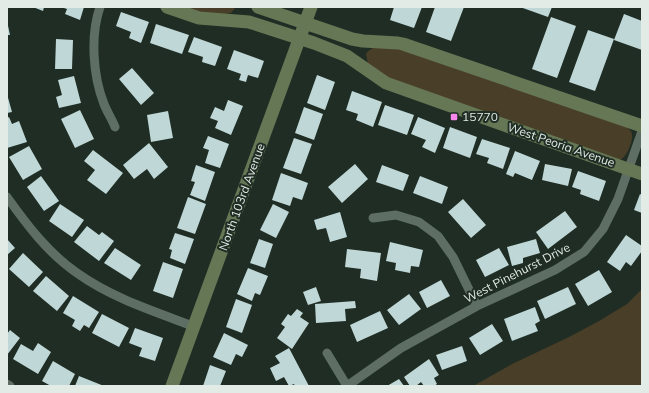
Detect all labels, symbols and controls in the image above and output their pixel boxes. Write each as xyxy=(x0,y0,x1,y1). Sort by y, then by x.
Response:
place label: 15770 xyxy=(462,109,498,124)
marker: 15770 xyxy=(449,112,459,122)
street label: West Peoria Avenue xyxy=(505,119,617,170)
street label: North 103rd Avenue xyxy=(215,141,268,252)
street label: West Pinehurst Drive xyxy=(461,239,572,306)

